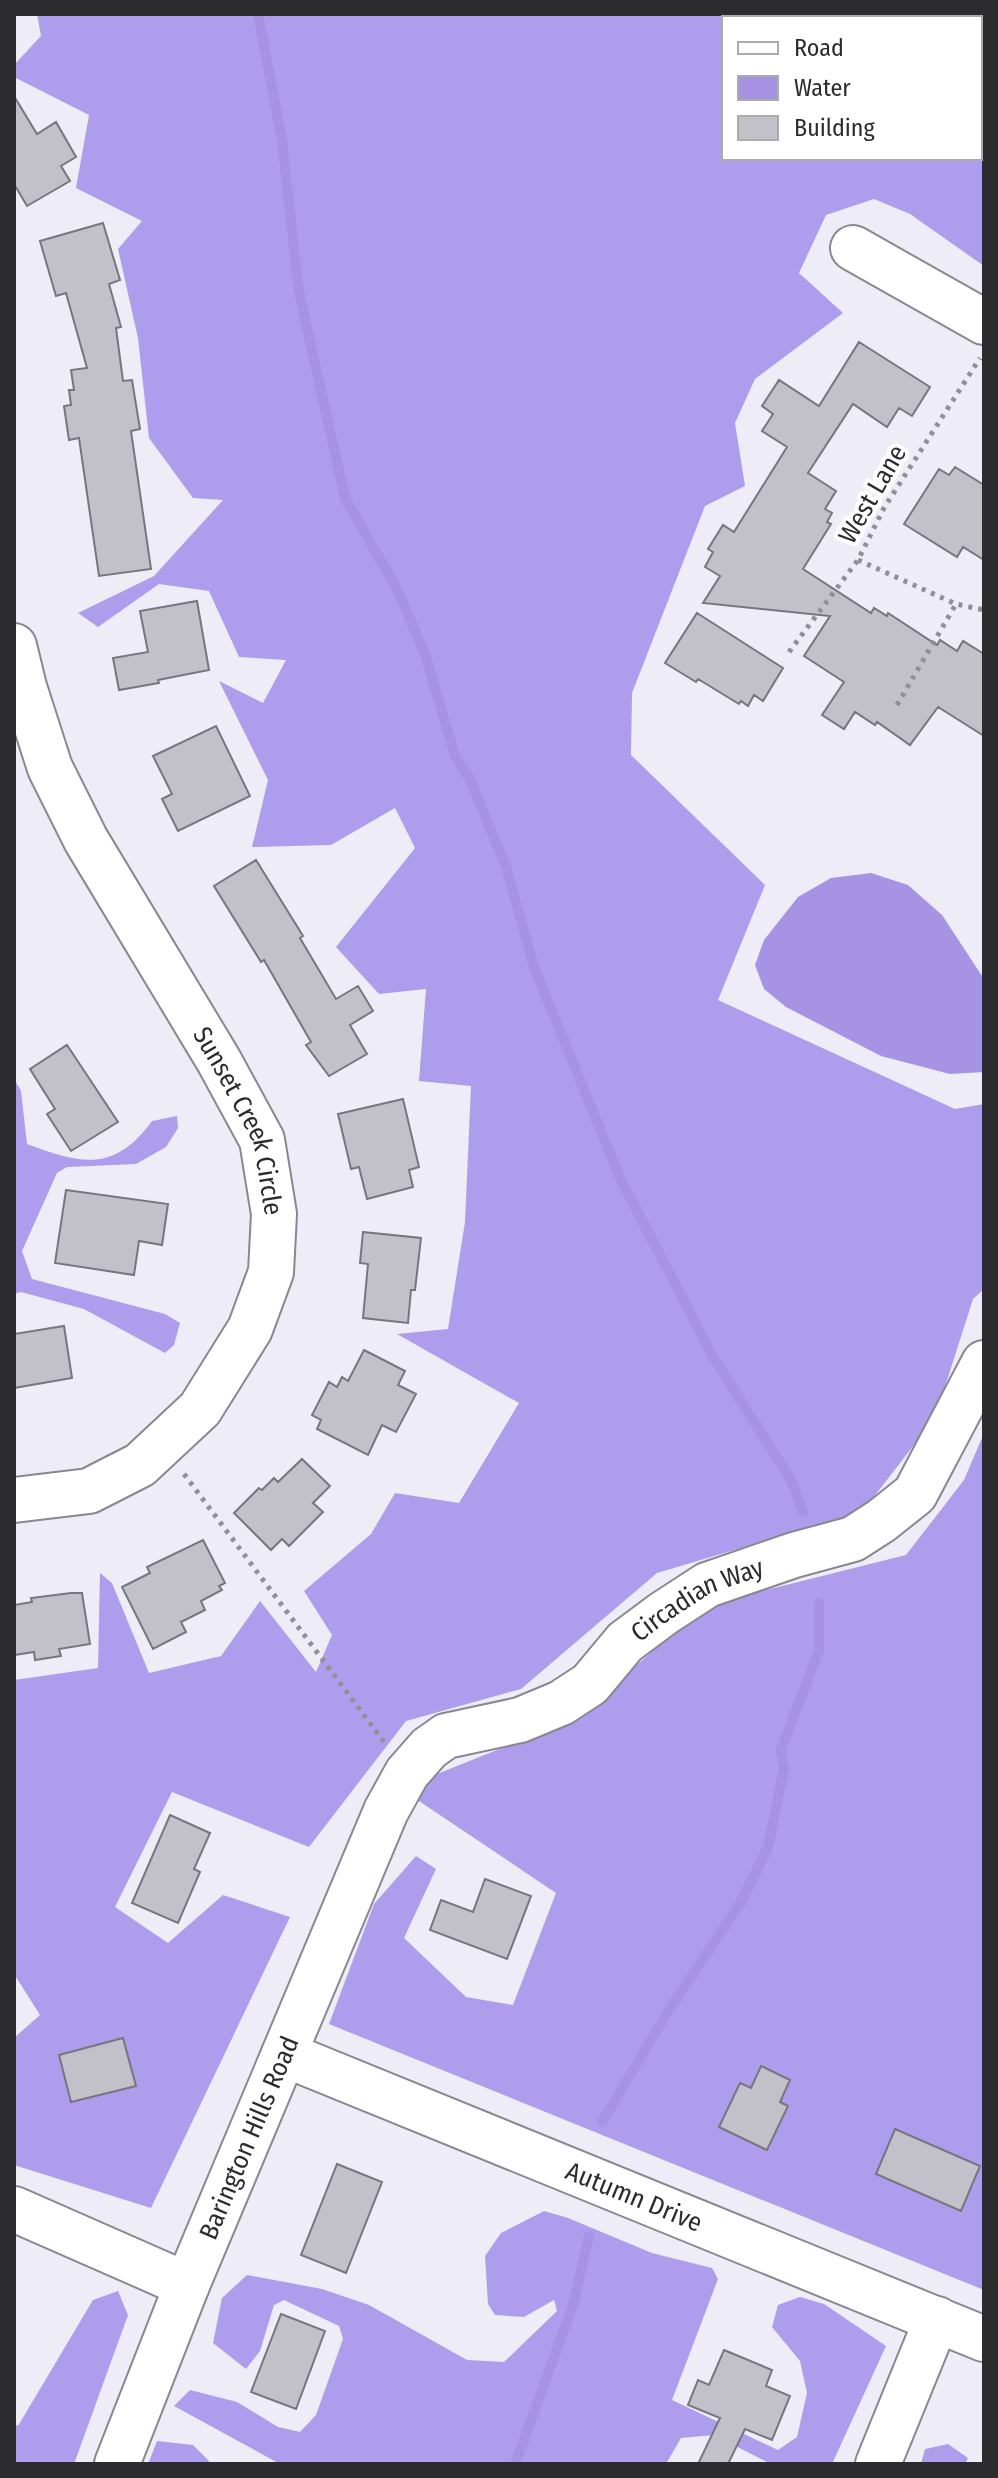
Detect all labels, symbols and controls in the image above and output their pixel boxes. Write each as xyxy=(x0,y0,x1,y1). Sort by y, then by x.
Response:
legend xyxy=(722,16,982,160)
text: Road xyxy=(794,34,844,62)
text: Water xyxy=(794,74,851,102)
text: Building xyxy=(794,114,876,142)
street label: West Lane xyxy=(832,440,913,549)
street label: Sunset Creek Circle xyxy=(186,1021,289,1217)
street label: Circadian Way xyxy=(625,1552,768,1648)
street label: Barington Hills Road xyxy=(193,2032,306,2244)
street label: Autumn Drive xyxy=(561,2155,707,2239)

